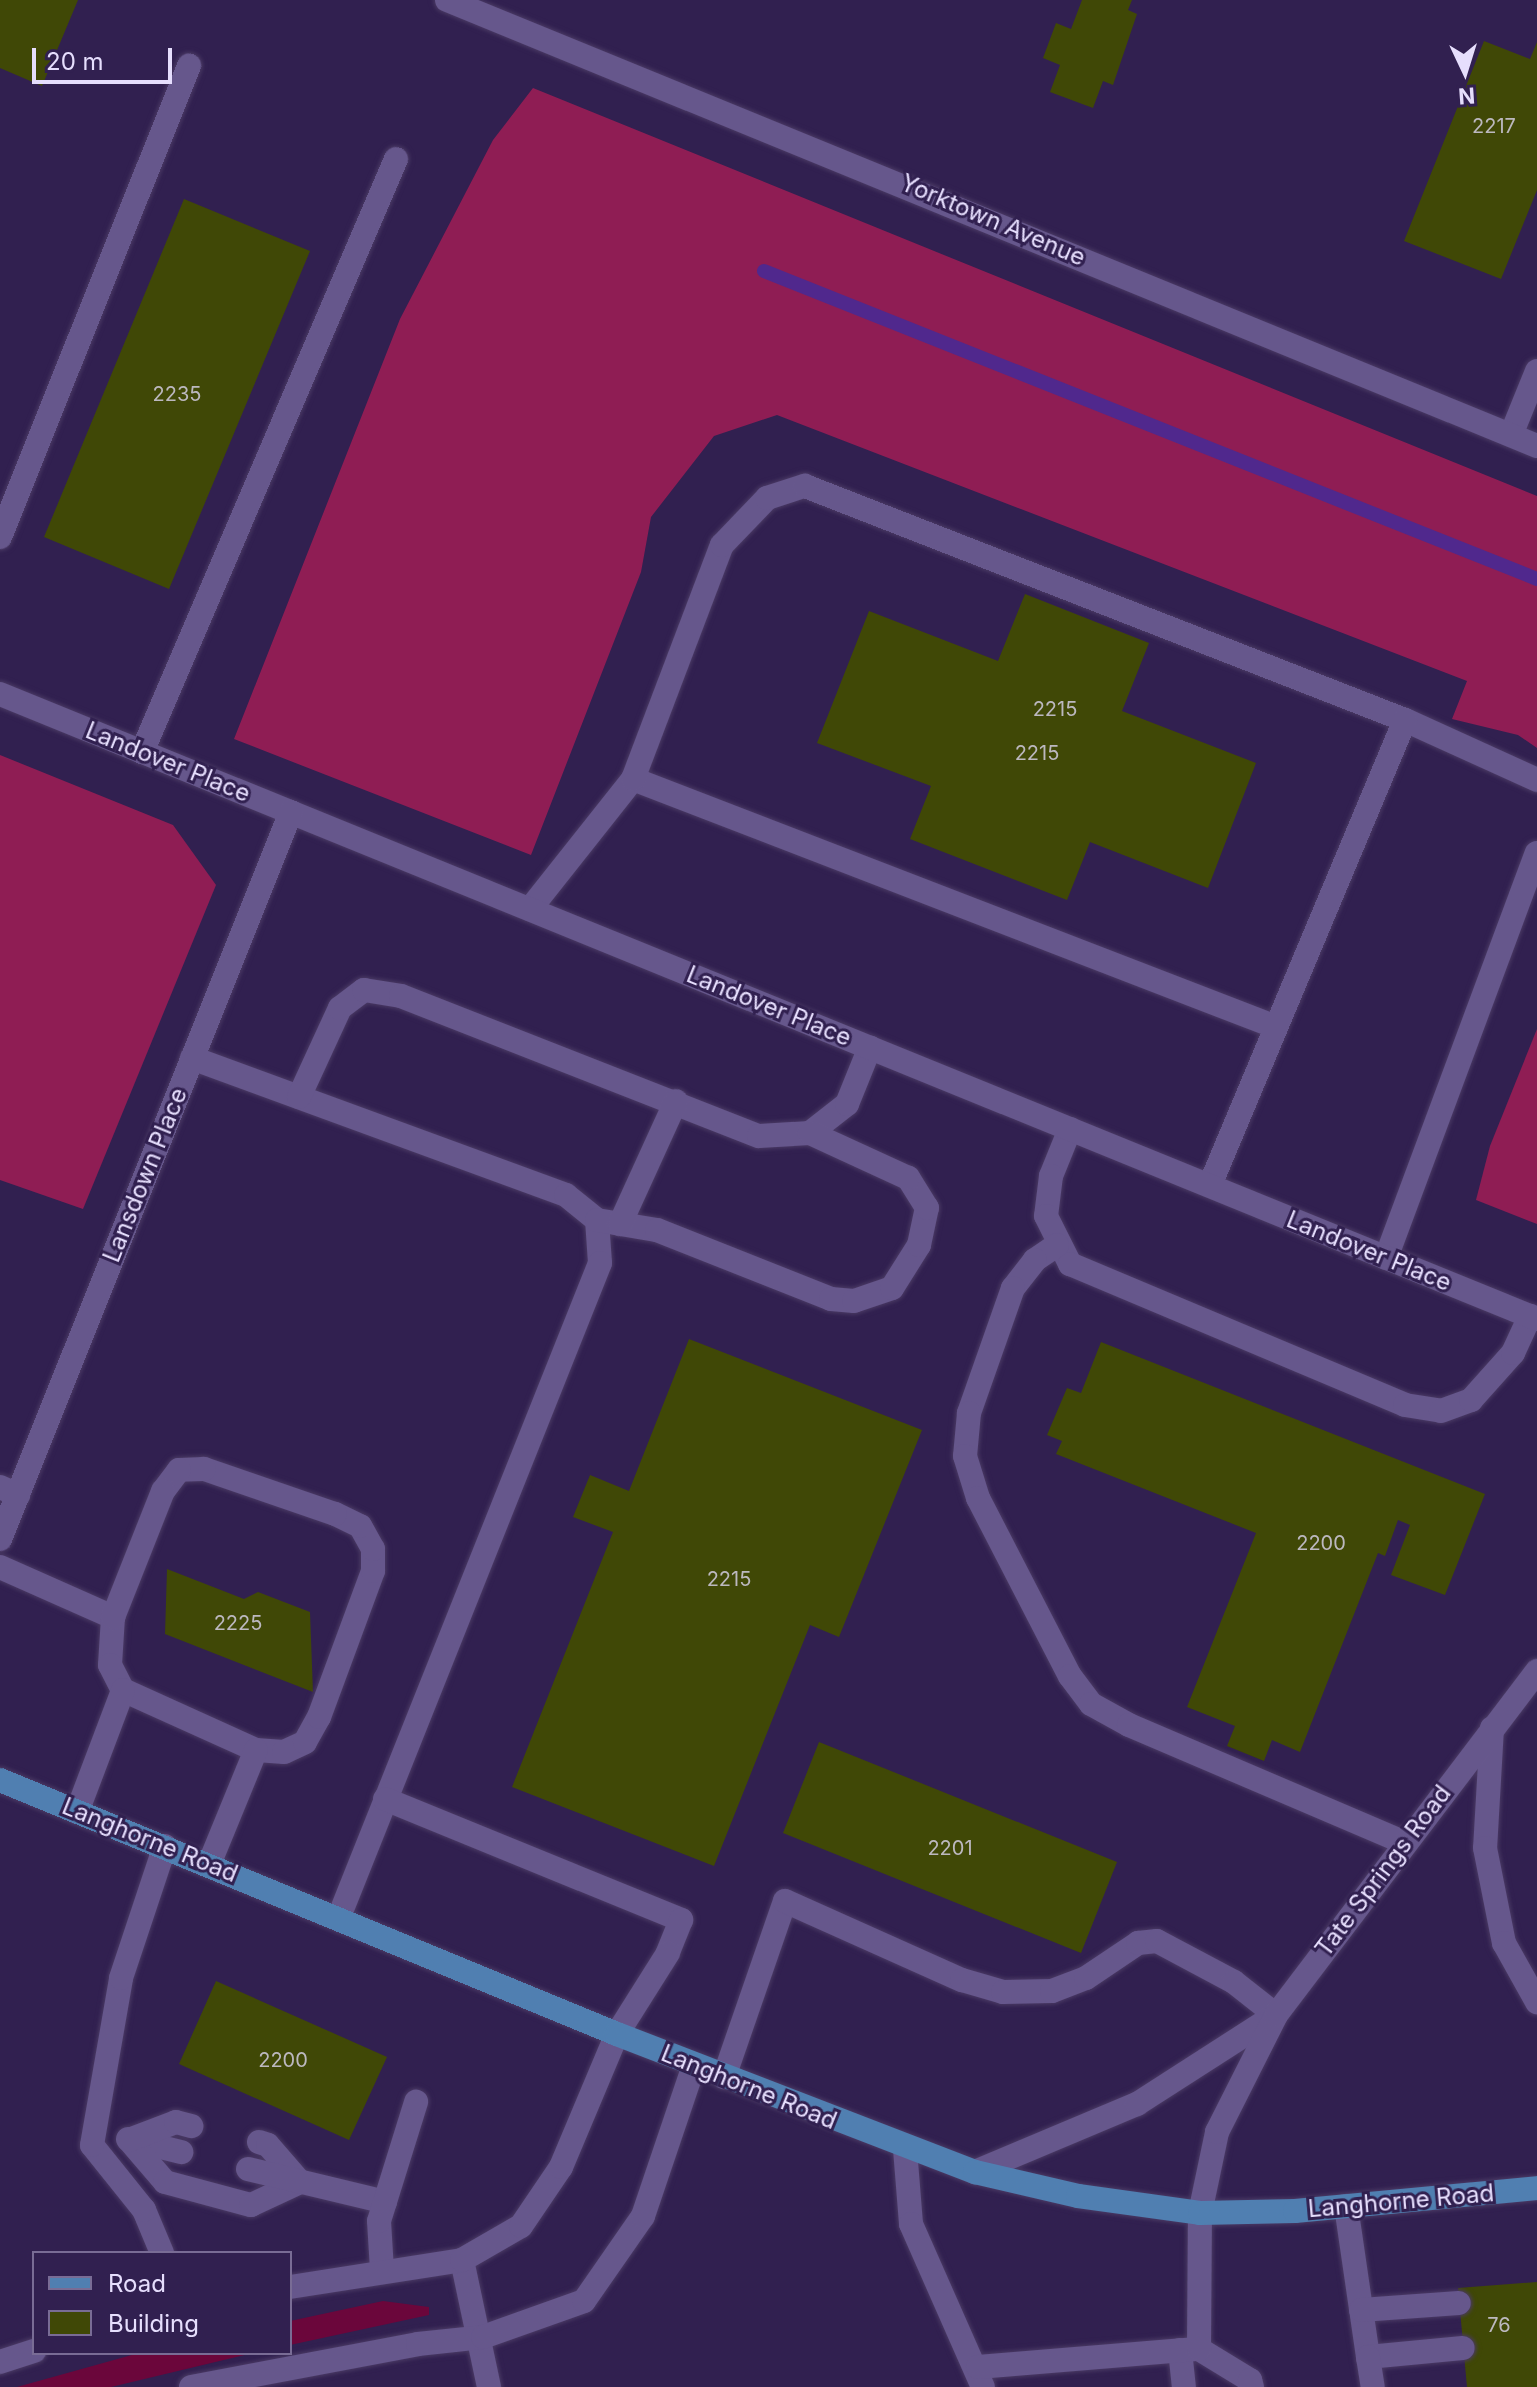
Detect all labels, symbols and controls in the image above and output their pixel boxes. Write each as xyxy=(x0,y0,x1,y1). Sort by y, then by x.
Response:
scale bar xyxy=(36,32,176,82)
north arrow xyxy=(1425,32,1505,112)
text: 20 m xyxy=(46,47,104,76)
text: N xyxy=(1457,82,1476,109)
house number: 2217 xyxy=(1472,114,1516,138)
street label: Yorktown Avenue xyxy=(896,168,1090,272)
house number: 2235 xyxy=(153,382,201,406)
house number: 2215 xyxy=(1033,697,1077,721)
street label: Landover Place xyxy=(81,716,255,808)
house number: 2215 xyxy=(1015,741,1059,765)
street label: Landover Place xyxy=(682,960,856,1052)
street label: Lansdown Place xyxy=(97,1084,193,1266)
street label: Landover Place xyxy=(1282,1205,1456,1297)
house number: 2200 xyxy=(1296,1531,1346,1555)
house number: 2215 xyxy=(707,1567,751,1591)
house number: 2225 xyxy=(214,1611,262,1635)
street label: Tate Springs Road xyxy=(1309,1780,1457,1962)
street label: Langhorne Road xyxy=(58,1792,242,1888)
house number: 2201 xyxy=(927,1836,973,1860)
street label: Langhorne Road xyxy=(657,2039,841,2135)
house number: 2200 xyxy=(258,2048,308,2072)
street label: Langhorne Road xyxy=(1307,2179,1495,2223)
legend xyxy=(32,2251,292,2355)
text: Road xyxy=(108,2269,166,2298)
text: Building xyxy=(108,2309,199,2338)
house number: 76 xyxy=(1487,2313,1511,2337)

